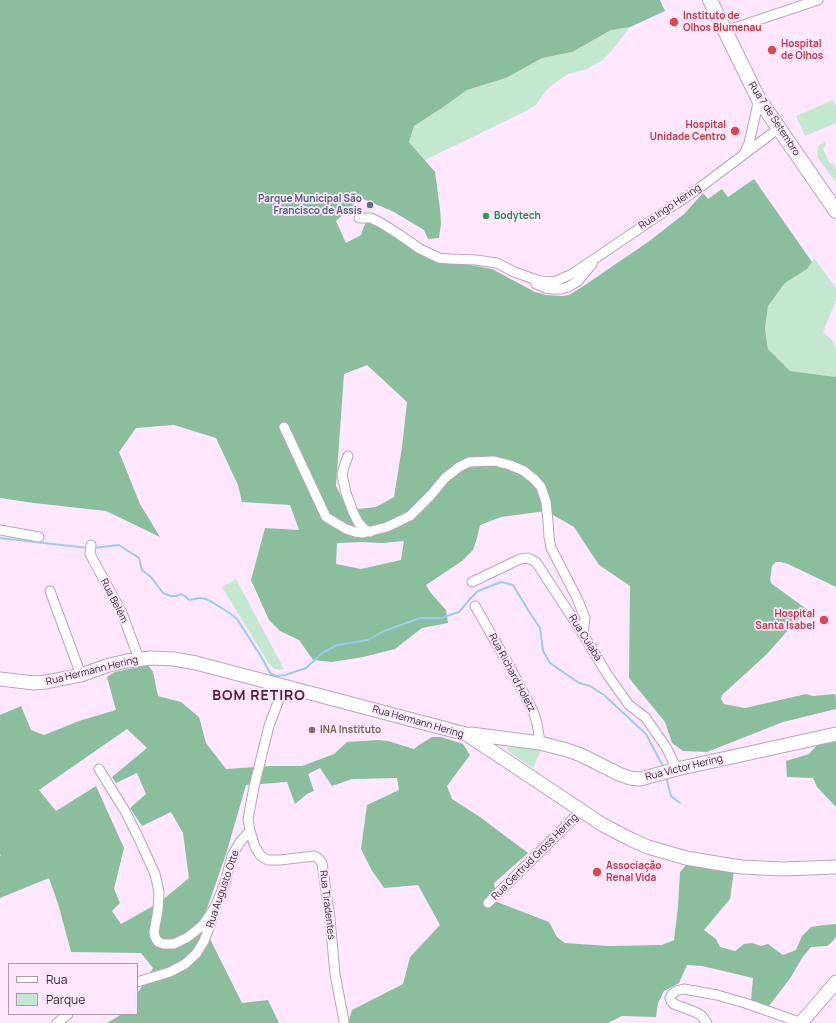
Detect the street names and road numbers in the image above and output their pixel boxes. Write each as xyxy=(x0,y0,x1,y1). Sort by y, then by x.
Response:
street label: Rua 7 de Setembro xyxy=(746,80,802,158)
street label: Rua Ingo Hering xyxy=(637,182,703,232)
street label: Rua Belém xyxy=(98,577,130,625)
street label: Rua Cuiabá xyxy=(566,613,604,663)
street label: Rua Richard Holetz xyxy=(486,632,538,714)
street label: Rua Hermann Hering xyxy=(45,654,139,688)
street label: Rua Hermann Hering xyxy=(371,703,465,741)
street label: Rua Victor Hering xyxy=(644,753,724,783)
street label: Rua Gertrud Gross Hering xyxy=(489,811,581,903)
street label: Rua Augusto Otte xyxy=(204,849,242,929)
street label: Rua Tiradentes xyxy=(317,870,337,940)

